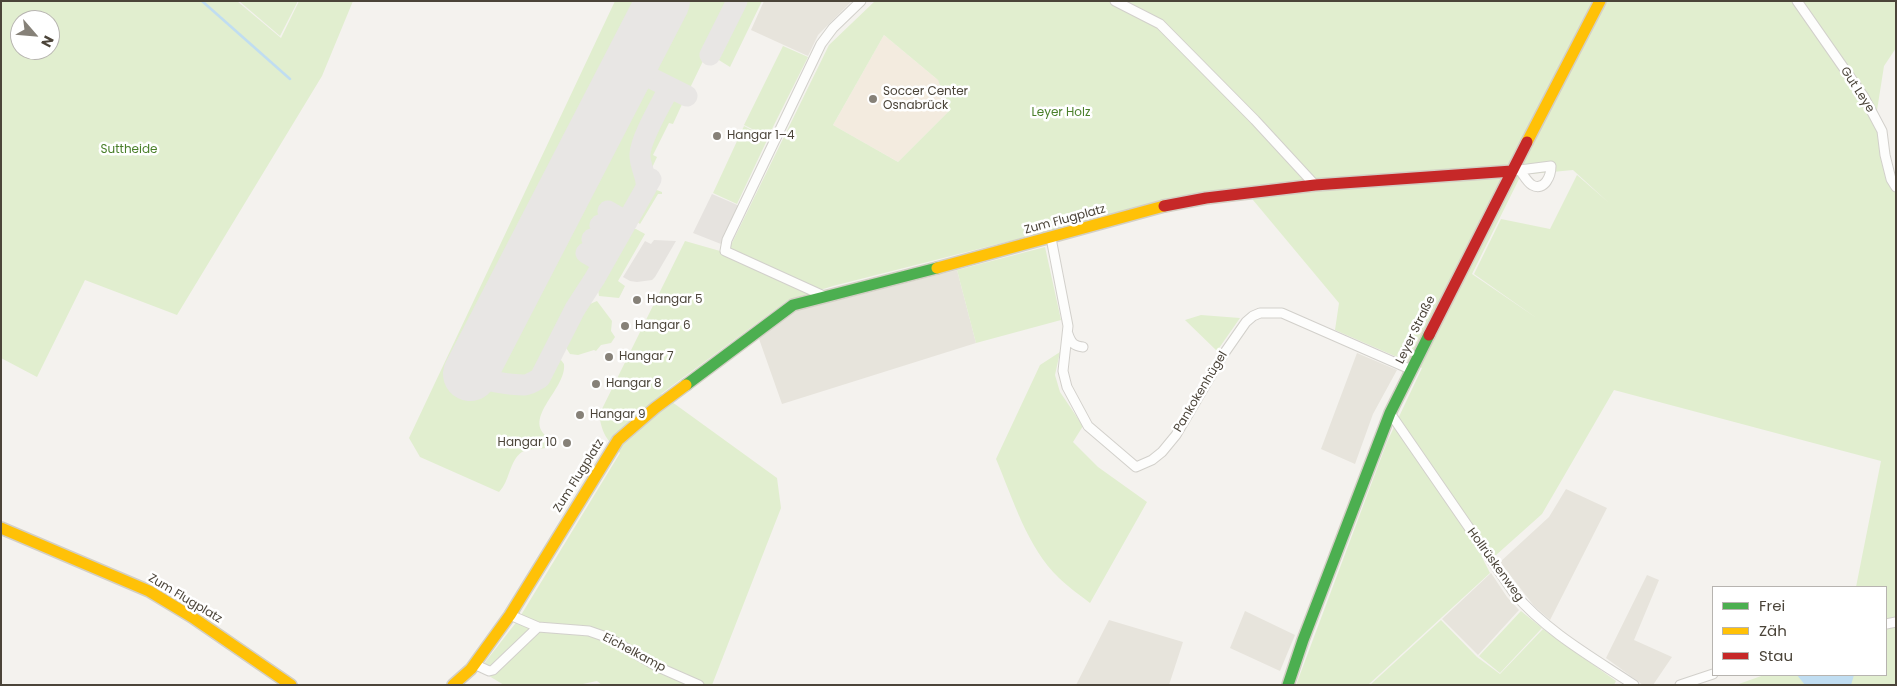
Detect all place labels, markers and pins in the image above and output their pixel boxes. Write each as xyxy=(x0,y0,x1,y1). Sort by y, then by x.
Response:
place label: Soccer Center Osnabrück xyxy=(883,85,968,113)
marker: Soccer Center Osnabrück xyxy=(867,93,879,105)
place label: Hangar 1–4 xyxy=(727,129,795,143)
marker: Hangar 1–4 xyxy=(711,130,723,142)
place label: Hangar 5 xyxy=(647,293,703,307)
marker: Hangar 5 xyxy=(631,294,643,306)
place label: Hangar 6 xyxy=(635,319,691,333)
marker: Hangar 6 xyxy=(619,320,631,332)
place label: Hangar 7 xyxy=(619,350,674,364)
marker: Hangar 7 xyxy=(603,351,615,363)
place label: Hangar 8 xyxy=(606,377,662,391)
marker: Hangar 8 xyxy=(590,378,602,390)
place label: Hangar 9 xyxy=(590,408,646,422)
marker: Hangar 9 xyxy=(574,409,586,421)
place label: Hangar 10 xyxy=(498,436,557,450)
marker: Hangar 10 xyxy=(561,437,573,449)

